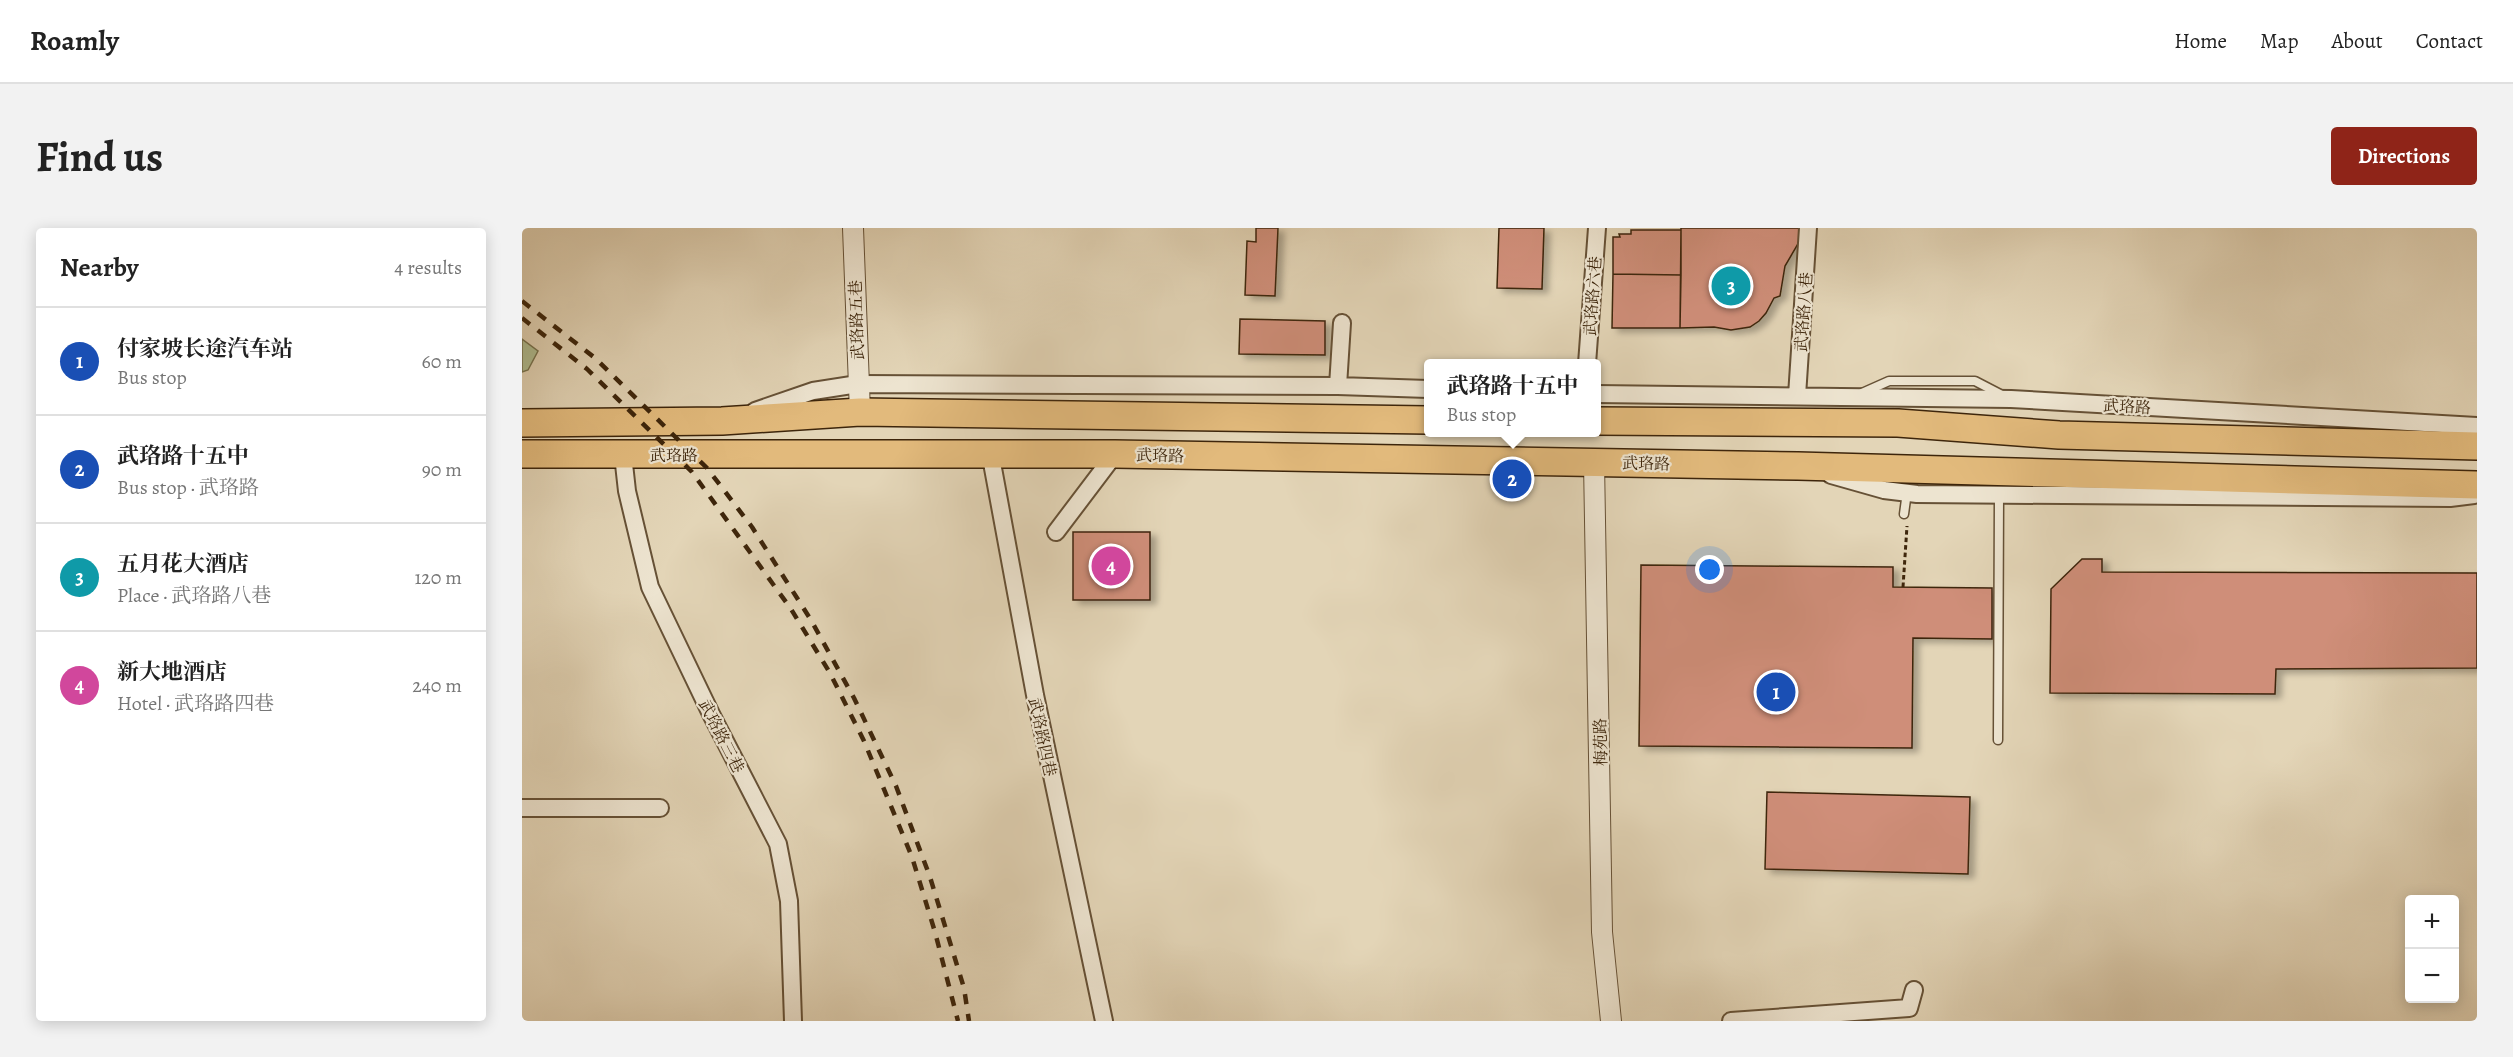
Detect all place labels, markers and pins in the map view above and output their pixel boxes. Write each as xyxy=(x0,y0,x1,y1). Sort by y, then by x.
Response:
pin: 3 xyxy=(1712,264,1750,308)
pin: 2 xyxy=(1492,456,1532,502)
pin: 4 xyxy=(1092,544,1130,588)
pin: 1 xyxy=(1756,670,1796,714)

